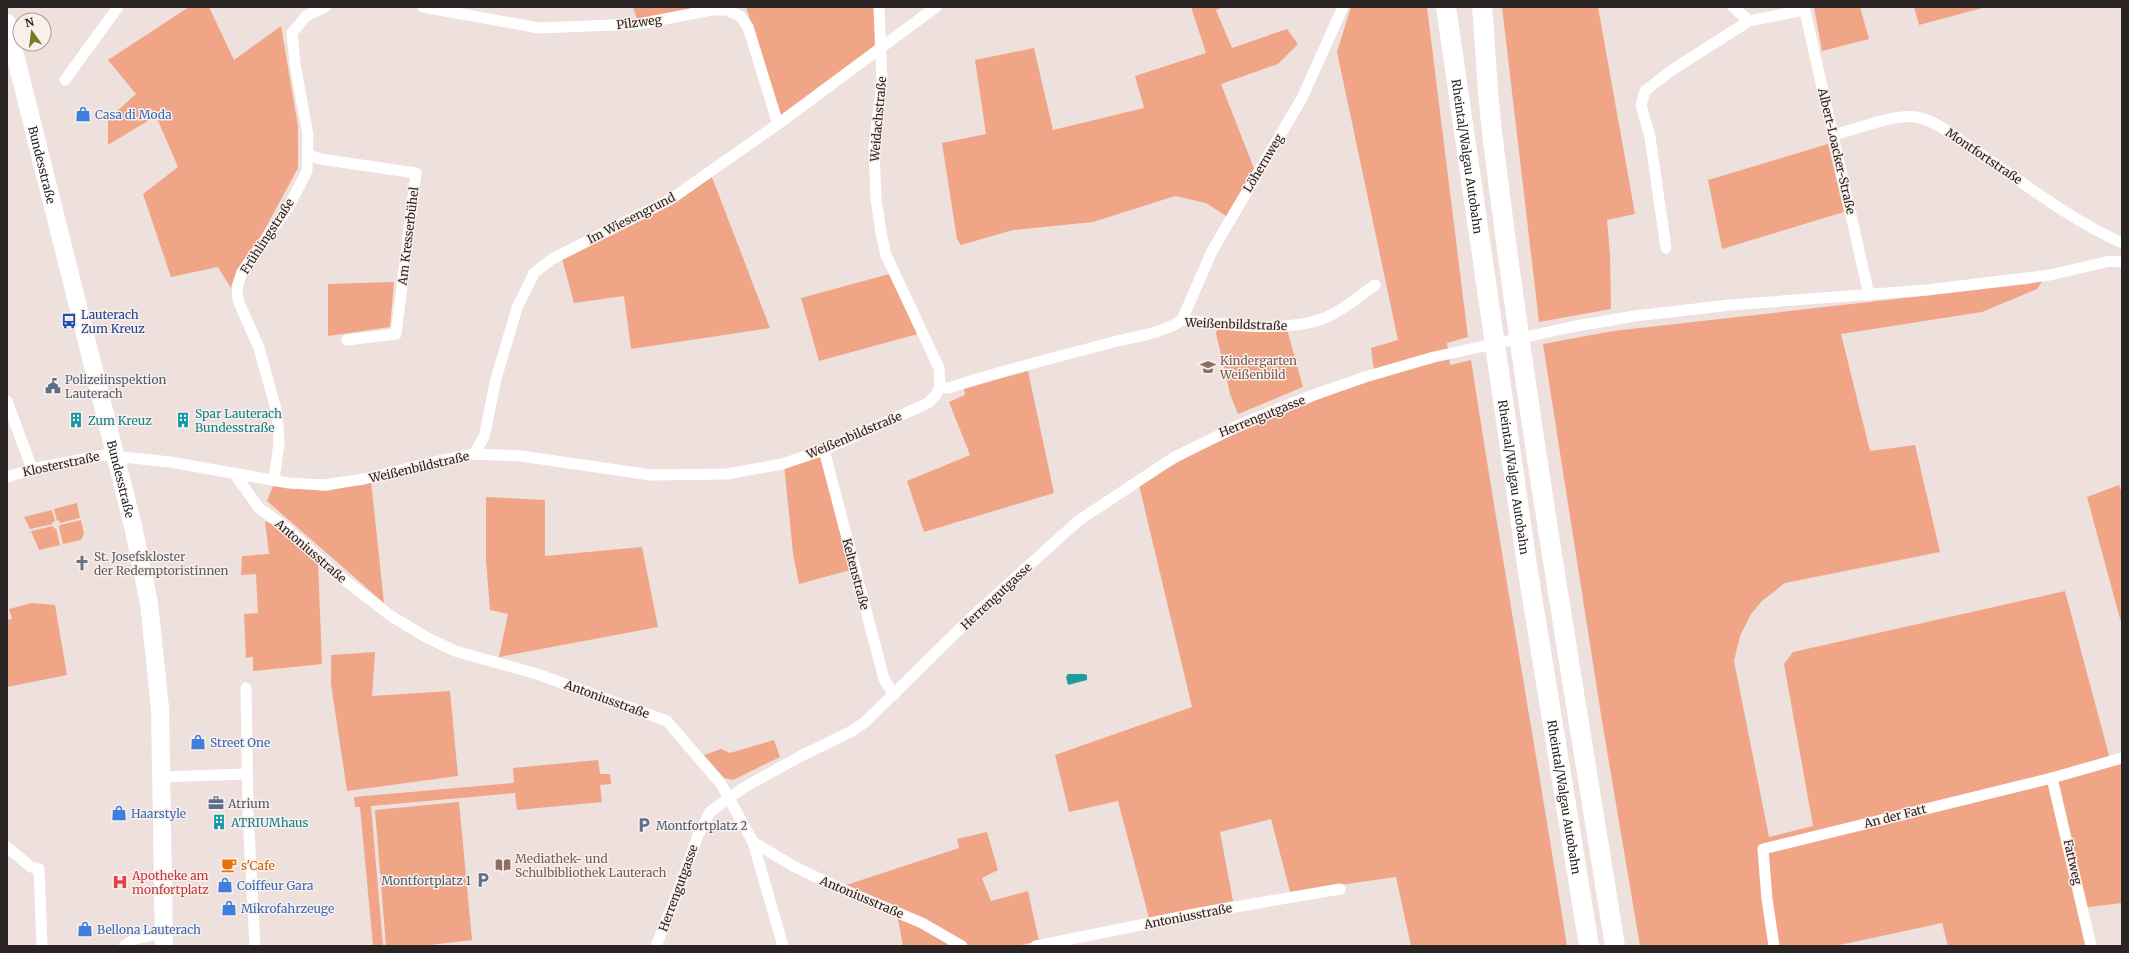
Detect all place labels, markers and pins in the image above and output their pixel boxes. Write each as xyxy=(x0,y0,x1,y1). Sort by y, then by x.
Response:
shop icon: Casa di Moda xyxy=(74,105,92,123)
place label: Casa di Moda xyxy=(95,107,172,122)
place label: Lauterach Zum Kreuz xyxy=(81,307,145,336)
bus stop icon: Lauterach Zum Kreuz xyxy=(60,312,78,330)
place label: Kindergarten Weißenbild xyxy=(1219,353,1297,382)
school or university icon: Kindergarten Weißenbild xyxy=(1199,358,1217,376)
place label: Polizeiinspektion Lauterach xyxy=(65,372,166,401)
public building icon: Polizeiinspektion Lauterach xyxy=(44,377,62,395)
place label: Spar Lauterach Bundesstraße xyxy=(195,406,282,435)
building icon: Zum Kreuz xyxy=(67,411,85,429)
building icon: Spar Lauterach Bundesstraße xyxy=(174,411,192,429)
place label: Zum Kreuz xyxy=(88,413,152,428)
place label: St. Josefskloster der Redemptoristinnen xyxy=(94,549,229,578)
church icon: St. Josefskloster der Redemptoristinnen xyxy=(73,554,91,572)
shop icon: Street One xyxy=(189,733,207,751)
place label: Street One xyxy=(210,735,270,750)
office icon: Atrium xyxy=(207,794,225,812)
place label: Atrium xyxy=(227,796,270,811)
shop icon: Haarstyle xyxy=(110,804,128,822)
place label: Haarstyle xyxy=(131,806,186,821)
building icon: ATRIUMhaus xyxy=(210,813,228,831)
place label: ATRIUMhaus xyxy=(230,815,308,830)
parking icon: Montfortplatz 2 xyxy=(635,816,653,834)
place label: Montfortplatz 2 xyxy=(656,818,747,833)
place label: Mediathek- und Schulbibliothek Lauterach xyxy=(515,851,666,880)
cafe icon: s'Cafe xyxy=(220,856,238,874)
library icon: Mediathek- und Schulbibliothek Lauterach xyxy=(494,856,512,874)
place label: s'Cafe xyxy=(241,858,275,873)
place label: Apotheke am monfortplatz xyxy=(131,868,209,897)
parking icon: Montfortplatz 1 xyxy=(474,871,492,889)
hospital icon: Apotheke am monfortplatz xyxy=(111,873,129,891)
place label: Montfortplatz 1 xyxy=(381,873,472,888)
shop icon: Coiffeur Gara xyxy=(216,876,234,894)
place label: Coiffeur Gara xyxy=(237,878,314,893)
shop icon: Mikrofahrzeuge xyxy=(220,899,238,917)
place label: Mikrofahrzeuge xyxy=(241,901,334,916)
shop icon: Bellona Lauterach xyxy=(76,920,94,938)
place label: Bellona Lauterach xyxy=(97,922,201,937)

